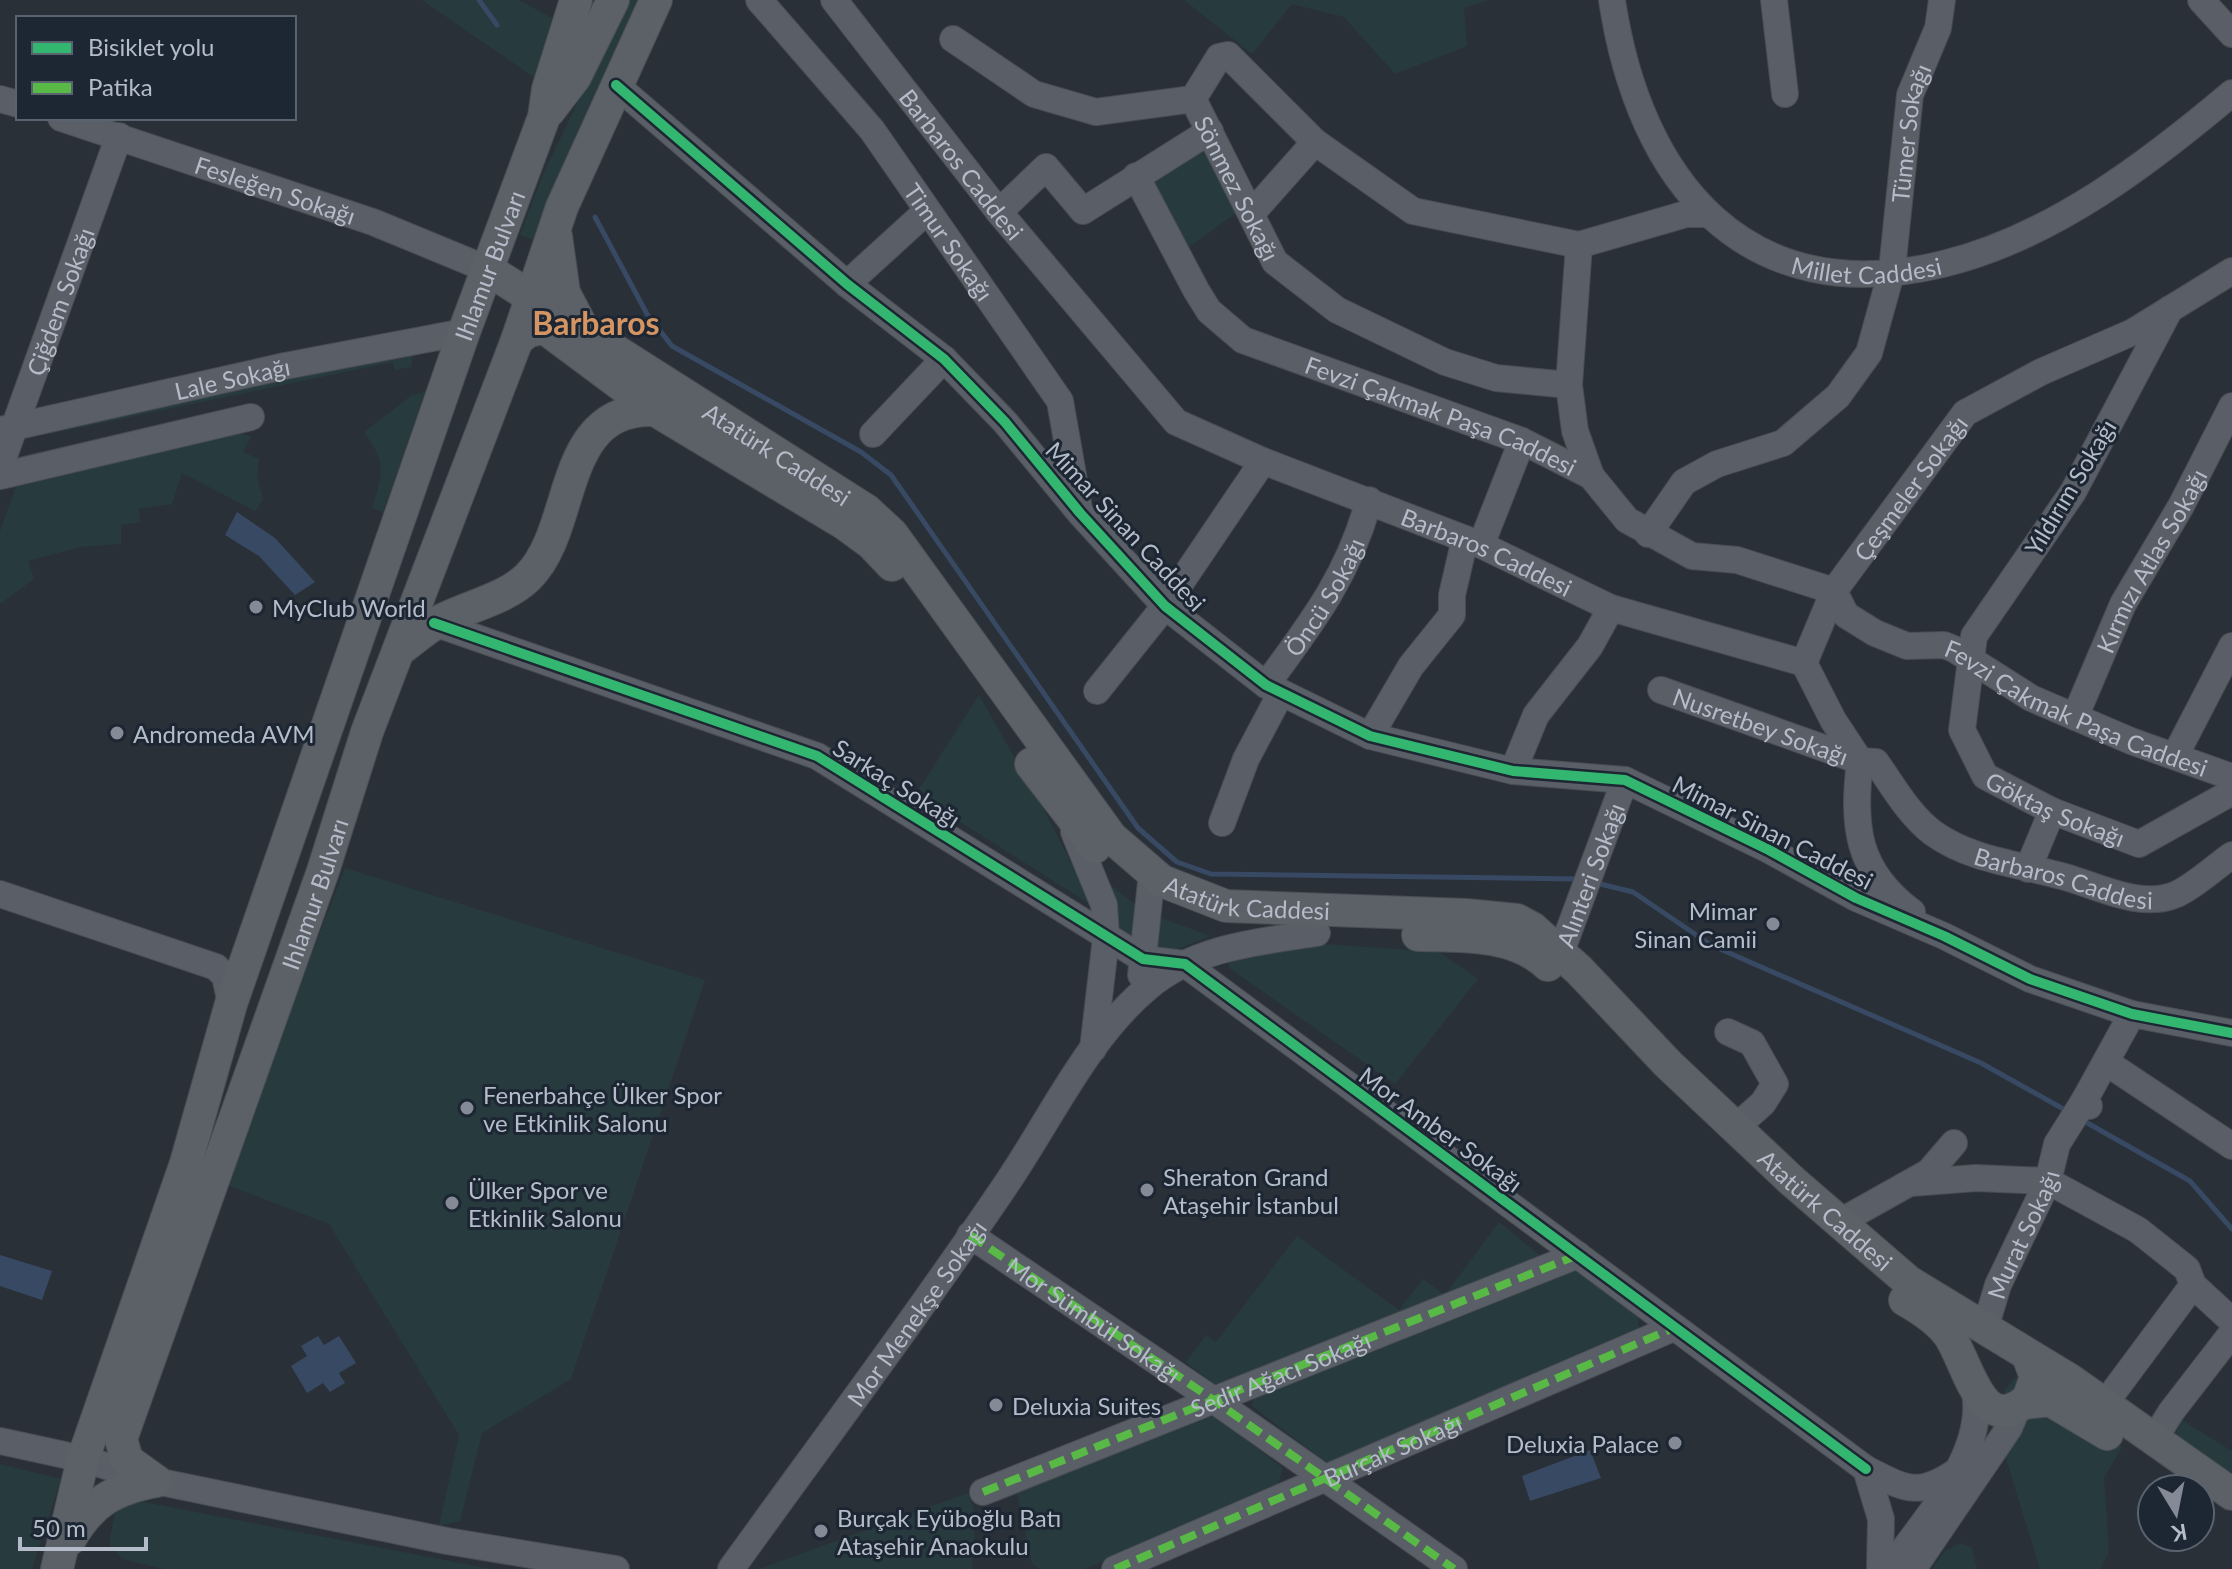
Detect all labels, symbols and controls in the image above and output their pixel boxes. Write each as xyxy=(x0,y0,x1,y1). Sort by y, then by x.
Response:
legend xyxy=(16,16,296,120)
text: Bisiklet yolu xyxy=(88,32,214,61)
street label: Tümer Sokağı xyxy=(1885,59,1936,204)
text: Patika xyxy=(88,72,153,101)
street label: Barbaros Caddesi xyxy=(894,83,1030,245)
street label: Sönmez Sokağı xyxy=(1189,111,1286,265)
street label: Fesleğen Sokağı xyxy=(191,149,359,230)
street label: Timur Sokağı xyxy=(899,177,1000,306)
street label: Ihlamur Bulvarı xyxy=(448,186,530,344)
street label: Çiğdem Sokağı xyxy=(20,223,99,379)
street label: Millet Caddesi xyxy=(1789,250,1944,289)
district label: Barbaros xyxy=(532,303,660,342)
street label: Fevzi Çakmak Paşa Caddesi xyxy=(1302,349,1581,481)
street label: Lale Sokağı xyxy=(172,351,292,405)
street label: Atatürk Caddesi xyxy=(698,396,856,511)
street label: Çeşmeler Sokağı xyxy=(1847,410,1973,566)
street label: Yıldırım Sokağı xyxy=(2018,414,2122,560)
street label: Mimar Sinan Caddesi xyxy=(1040,435,1212,617)
street label: Kırmızı Atlas Sokağı xyxy=(2090,464,2212,657)
street label: Barbaros Caddesi xyxy=(1397,501,1577,601)
street label: Öncü Sokağı xyxy=(1278,534,1370,661)
place label: MyClub World xyxy=(272,593,426,622)
marker: MyClub World xyxy=(247,598,265,616)
street label: Fevzi Çakmak Paşa Caddesi xyxy=(1941,633,2212,782)
street label: Nusretbey Sokağı xyxy=(1669,681,1852,770)
place label: Andromeda AVM xyxy=(133,719,315,748)
marker: Andromeda AVM xyxy=(108,724,126,742)
street label: Sarkaç Sokağı xyxy=(828,732,966,834)
street label: Göktaş Sokağı xyxy=(1981,765,2129,852)
street label: Mimar Sinan Caddesi xyxy=(1668,769,1878,895)
street label: Alınteri Sokağı xyxy=(1550,799,1630,951)
street label: Ihlamur Bulvarı xyxy=(275,815,353,973)
street label: Barbaros Caddesi xyxy=(1971,840,2153,914)
street label: Atatürk Caddesi xyxy=(1160,869,1330,924)
place label: Mimar Sinan Camii xyxy=(1634,896,1757,953)
marker: Mimar Sinan Camii xyxy=(1764,915,1782,933)
street label: Mor Amber Sokağı xyxy=(1354,1060,1528,1198)
place label: Fenerbahçe Ülker Spor ve Etkinlik Salonu xyxy=(483,1080,722,1137)
marker: Fenerbahçe Ülker Spor ve Etkinlik Salonu xyxy=(458,1099,476,1117)
street label: Atatürk Caddesi xyxy=(1753,1143,1899,1276)
place label: Sheraton Grand Ataşehir İstanbul xyxy=(1163,1162,1339,1219)
street label: Murat Sokağı xyxy=(1980,1167,2065,1302)
place label: Ülker Spor ve Etkinlik Salonu xyxy=(468,1175,622,1232)
marker: Sheraton Grand Ataşehir İstanbul xyxy=(1138,1181,1156,1199)
marker: Ülker Spor ve Etkinlik Salonu xyxy=(443,1194,461,1212)
street label: Mor Menekşe Sokağı xyxy=(840,1214,992,1411)
street label: Mor Sümbül Sokağı xyxy=(1002,1250,1187,1388)
street label: Sedir Ağacı Sokağı xyxy=(1186,1325,1375,1422)
place label: Deluxia Suites xyxy=(1012,1391,1161,1420)
marker: Deluxia Suites xyxy=(987,1396,1005,1414)
street label: Burçak Sokağı xyxy=(1319,1407,1466,1492)
place label: Deluxia Palace xyxy=(1506,1429,1659,1458)
marker: Deluxia Palace xyxy=(1666,1434,1684,1452)
north arrow xyxy=(2136,1473,2216,1553)
scale bar xyxy=(20,1501,146,1551)
place label: Burçak Eyüboğlu Batı Ataşehir Anaokulu xyxy=(837,1503,1061,1560)
text: 50 m xyxy=(32,1513,86,1542)
text: K xyxy=(2169,1519,2189,1548)
marker: Burçak Eyüboğlu Batı Ataşehir Anaokulu xyxy=(812,1522,830,1540)

